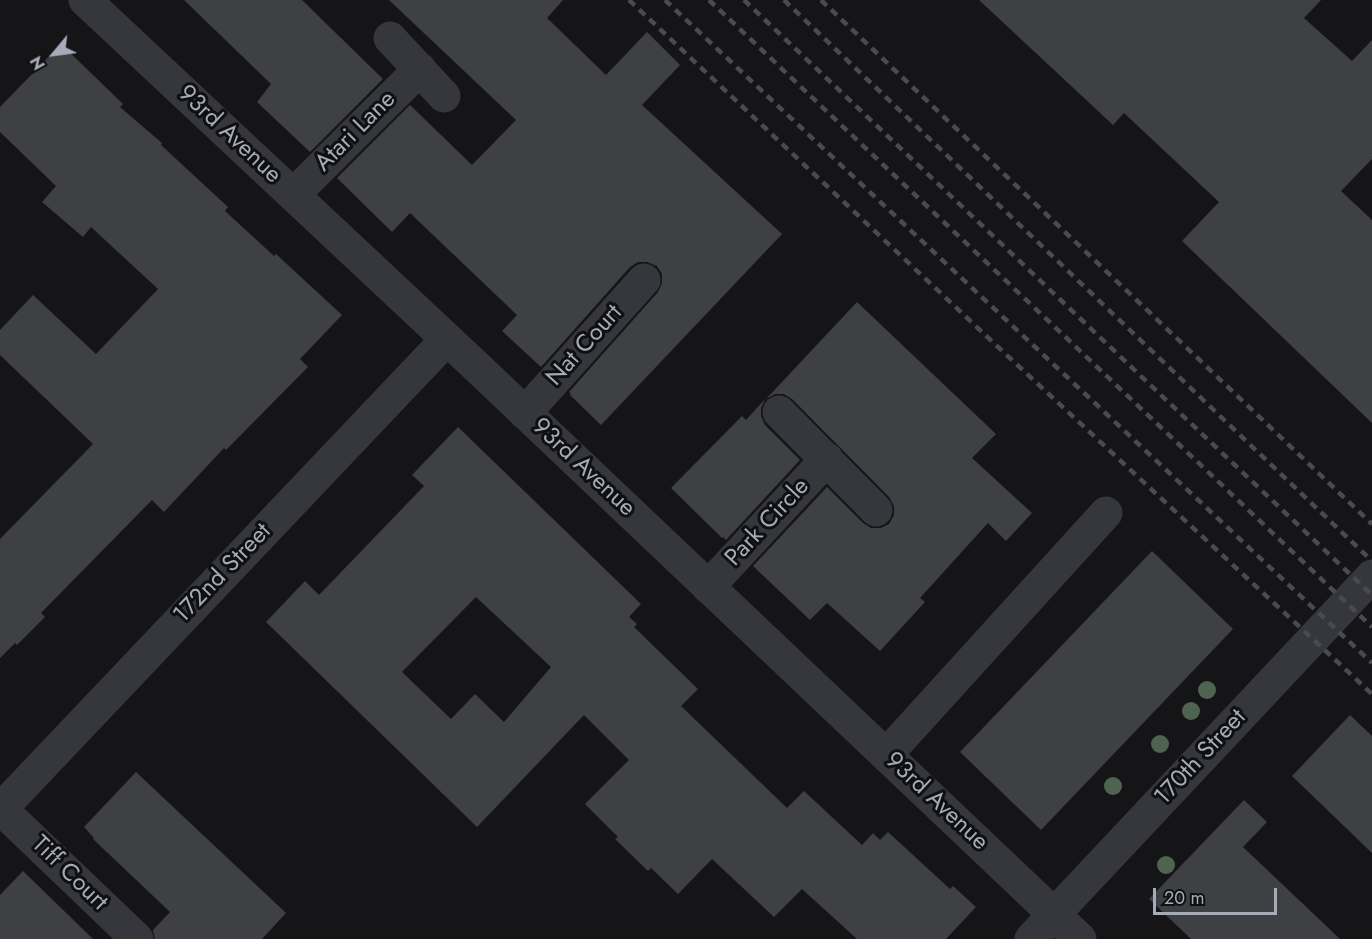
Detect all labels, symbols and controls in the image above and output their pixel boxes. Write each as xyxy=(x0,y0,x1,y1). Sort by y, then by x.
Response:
north arrow xyxy=(24,24,84,84)
text: N xyxy=(25,52,51,74)
street label: 93rd Avenue xyxy=(171,80,287,190)
street label: Atari Lane xyxy=(310,86,402,178)
street label: Nat Court xyxy=(541,299,629,393)
street label: 93rd Avenue xyxy=(525,413,641,523)
street label: Park Circle xyxy=(720,473,816,573)
street label: 172nd Street xyxy=(168,518,278,630)
street label: 170th Street xyxy=(1149,704,1253,812)
street label: 93rd Avenue xyxy=(878,747,994,857)
street label: Tiff Court xyxy=(25,831,113,917)
scale bar xyxy=(1156,876,1280,914)
text: 20 m xyxy=(1164,885,1204,911)

